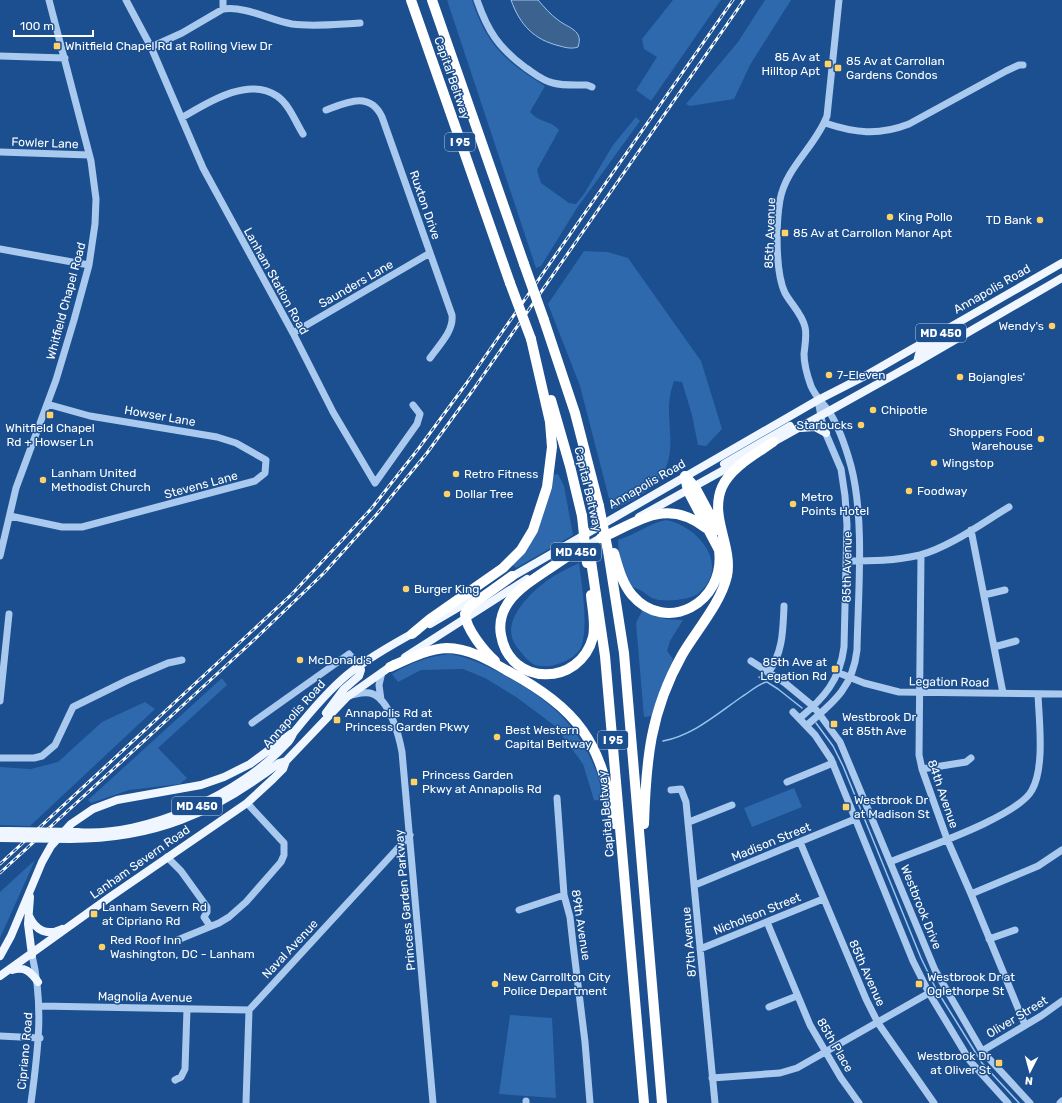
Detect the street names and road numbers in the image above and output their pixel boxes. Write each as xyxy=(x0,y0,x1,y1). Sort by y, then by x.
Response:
street label: Capital Beltway xyxy=(431,35,473,122)
road number: I 95 xyxy=(445,133,475,151)
street label: Fowler Lane xyxy=(11,135,79,151)
street label: Ruxton Drive xyxy=(407,169,443,242)
street label: 85th Avenue xyxy=(762,197,778,269)
street label: Lanham Station Road xyxy=(241,225,311,337)
street label: Whitfield Chapel Road xyxy=(44,241,88,361)
street label: Saunders Lane xyxy=(316,257,396,311)
street label: Annapolis Road xyxy=(951,261,1033,317)
road number: MD 450 xyxy=(916,324,966,342)
street label: Howser Lane xyxy=(123,403,197,429)
street label: Capital Beltway xyxy=(571,445,605,533)
street label: Annapolis Road xyxy=(606,456,688,512)
street label: Stevens Lane xyxy=(163,468,240,502)
street label: 85th Avenue xyxy=(839,531,855,603)
road number: MD 450 xyxy=(551,543,601,561)
street label: Legation Road xyxy=(909,674,989,690)
street label: Annapolis Road xyxy=(260,677,328,751)
road number: I 95 xyxy=(598,731,628,749)
street label: 84th Avenue xyxy=(925,758,961,830)
street label: Capital Beltway xyxy=(595,770,617,858)
road number: MD 450 xyxy=(172,797,222,815)
street label: Madison Street xyxy=(729,820,813,864)
street label: Lanham Severn Road xyxy=(87,822,193,902)
street label: Princess Garden Parkway xyxy=(392,828,418,971)
street label: Westbrook Drive xyxy=(898,863,944,952)
street label: 89th Avenue xyxy=(569,889,594,962)
street label: Nicholson Street xyxy=(711,890,803,938)
street label: 87th Avenue xyxy=(679,906,699,978)
street label: Naval Avenue xyxy=(259,916,321,981)
street label: 85th Avenue xyxy=(846,938,888,1009)
street label: Magnolia Avenue xyxy=(98,989,193,1005)
street label: Oliver Street xyxy=(984,993,1050,1041)
street label: Cipriano Road xyxy=(15,1012,35,1090)
street label: 85th Place xyxy=(814,1015,856,1075)

